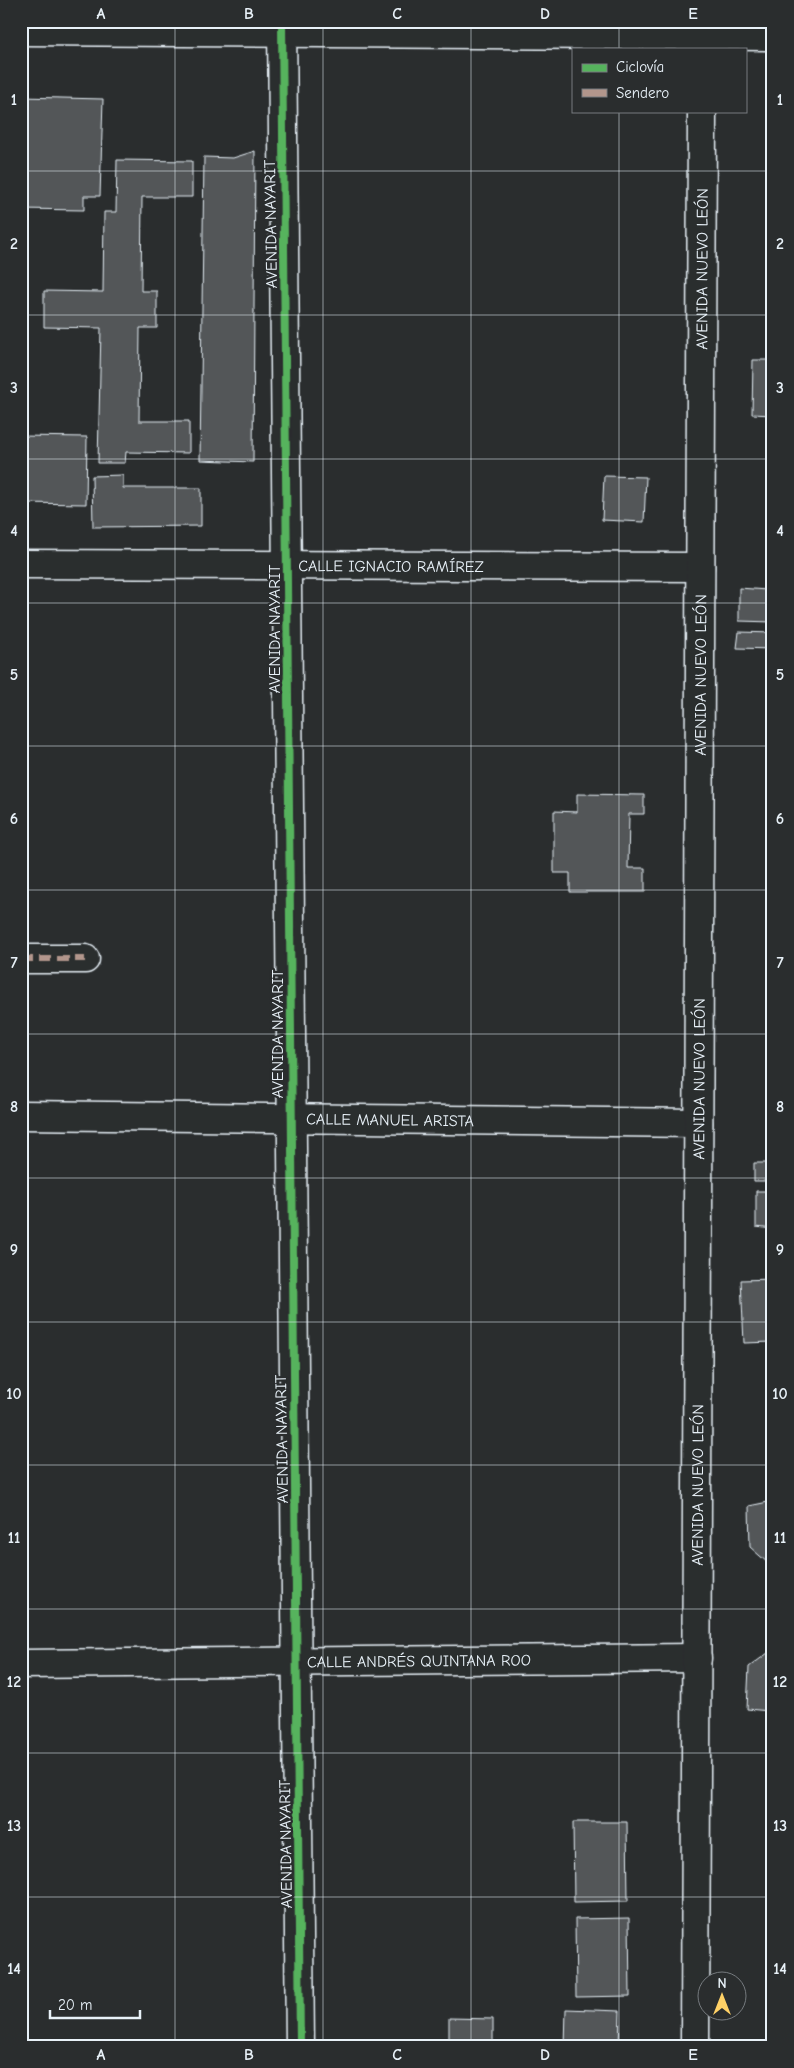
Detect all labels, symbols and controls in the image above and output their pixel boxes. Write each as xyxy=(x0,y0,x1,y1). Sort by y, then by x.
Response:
text: A xyxy=(97,5,106,23)
text: B xyxy=(244,5,254,23)
text: C xyxy=(392,5,402,23)
text: D xyxy=(540,5,550,23)
text: E xyxy=(688,5,698,23)
legend xyxy=(572,48,746,112)
text: Ciclovía xyxy=(616,58,664,76)
text: Sendero xyxy=(616,84,669,102)
text: 1 xyxy=(11,91,17,109)
text: 1 xyxy=(777,91,783,109)
street label: AVENIDA NAYARIT xyxy=(261,159,281,288)
street label: AVENIDA NUEVO LEÓN xyxy=(693,188,712,350)
text: 2 xyxy=(10,235,18,253)
text: 2 xyxy=(776,235,784,253)
text: 3 xyxy=(10,379,18,397)
text: 3 xyxy=(776,379,784,397)
text: 4 xyxy=(10,522,18,540)
text: 4 xyxy=(776,522,784,540)
street label: CALLE IGNACIO RAMÍREZ xyxy=(298,557,484,576)
street label: AVENIDA NAYARIT xyxy=(266,564,284,693)
street label: AVENIDA NUEVO LEÓN xyxy=(691,594,710,756)
text: 5 xyxy=(10,666,18,684)
text: 5 xyxy=(776,666,784,684)
text: 6 xyxy=(10,810,18,828)
text: 6 xyxy=(776,810,784,828)
text: 7 xyxy=(10,954,18,972)
text: 7 xyxy=(776,954,784,972)
street label: AVENIDA NAYARIT xyxy=(269,969,287,1098)
street label: AVENIDA NUEVO LEÓN xyxy=(690,998,709,1160)
text: 8 xyxy=(10,1098,18,1116)
text: 8 xyxy=(776,1098,784,1116)
street label: CALLE MANUEL ARISTA xyxy=(306,1110,474,1130)
text: 9 xyxy=(10,1241,18,1259)
text: 9 xyxy=(776,1241,784,1259)
street label: AVENIDA NAYARIT xyxy=(272,1374,292,1503)
text: 10 xyxy=(6,1385,22,1403)
text: 10 xyxy=(772,1385,788,1403)
street label: AVENIDA NUEVO LEÓN xyxy=(688,1404,707,1566)
text: 11 xyxy=(8,1529,20,1547)
text: 11 xyxy=(774,1529,786,1547)
street label: CALLE ANDRÉS QUINTANA ROO xyxy=(307,1651,531,1671)
text: 12 xyxy=(7,1673,21,1691)
text: 12 xyxy=(773,1673,787,1691)
street label: AVENIDA NAYARIT xyxy=(276,1779,296,1908)
text: 13 xyxy=(7,1817,21,1835)
text: 13 xyxy=(773,1817,787,1835)
text: 14 xyxy=(7,1960,21,1978)
text: 14 xyxy=(773,1960,787,1978)
north arrow xyxy=(696,1970,746,2020)
text: N xyxy=(717,1975,727,1992)
scale bar xyxy=(50,1988,140,2020)
text: 20 m xyxy=(58,1996,92,2014)
text: A xyxy=(97,2046,106,2064)
text: B xyxy=(244,2046,254,2064)
text: C xyxy=(392,2046,402,2064)
text: D xyxy=(540,2046,550,2064)
text: E xyxy=(688,2046,698,2064)

